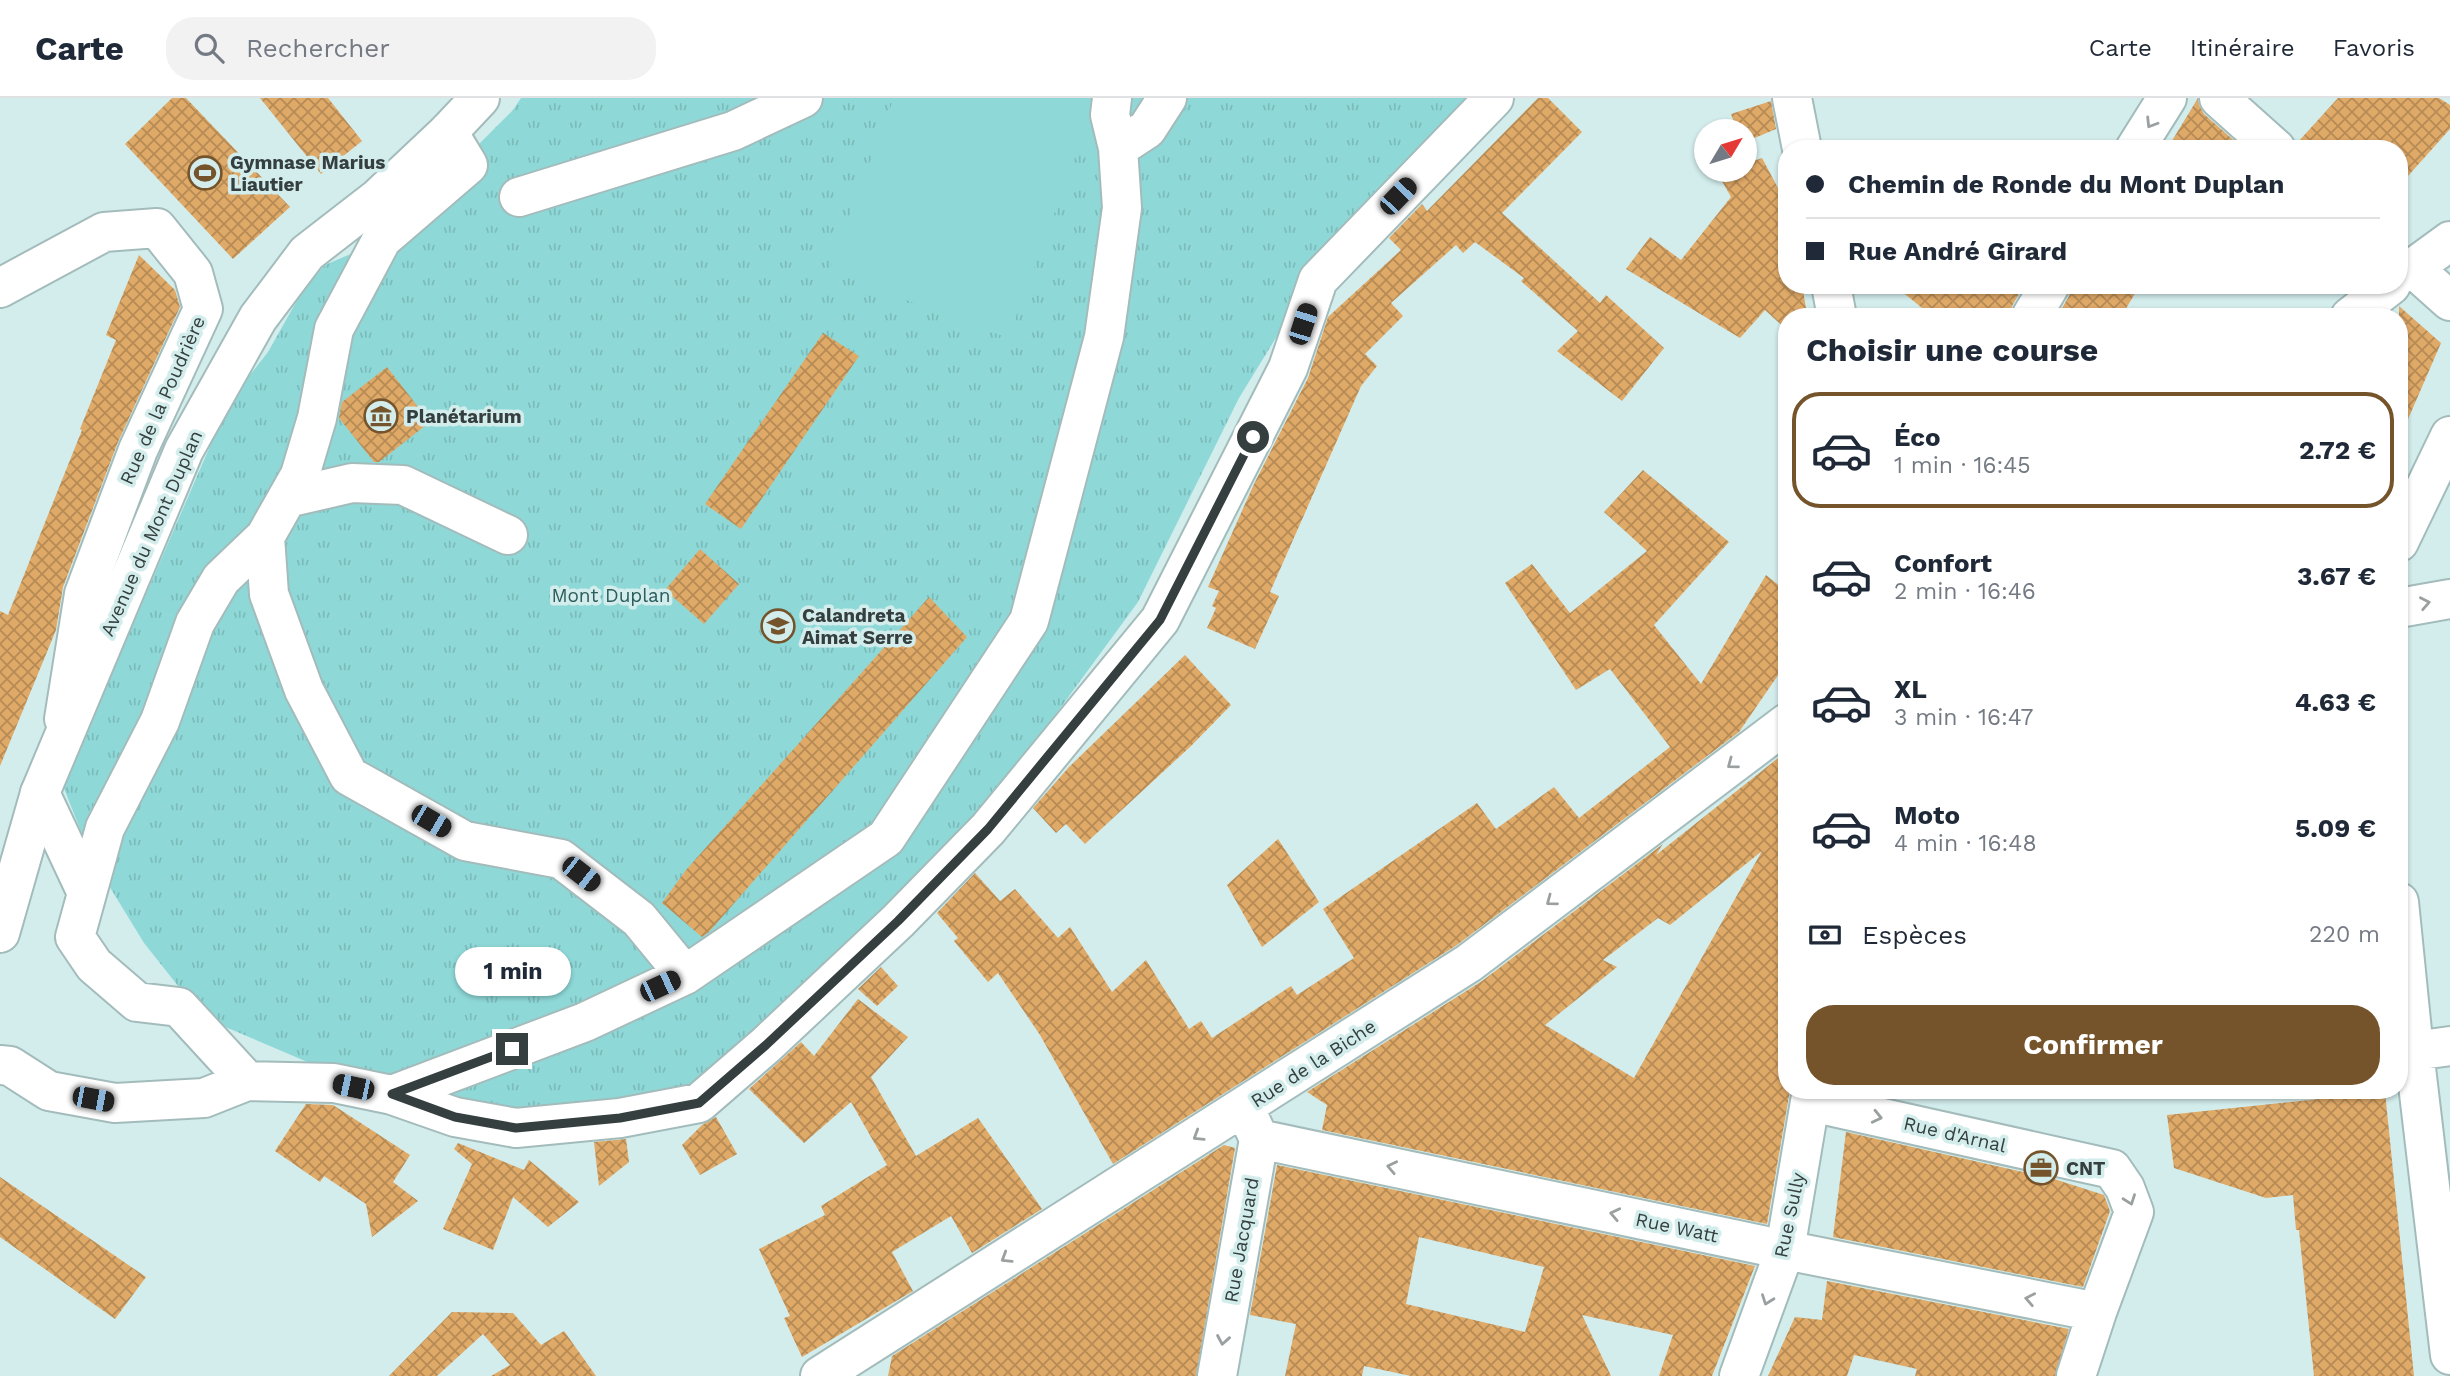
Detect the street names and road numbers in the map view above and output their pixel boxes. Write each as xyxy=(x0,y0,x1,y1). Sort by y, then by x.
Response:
street label: Rue de la Poudrière xyxy=(115,312,210,488)
street label: Avenue du Mont Duplan xyxy=(96,427,207,640)
street label: Rue de la Biche xyxy=(1246,1014,1380,1112)
street label: Rue d'Arnal xyxy=(1901,1112,2009,1158)
street label: Rue Sully xyxy=(1769,1170,1810,1260)
street label: Rue Jacquard xyxy=(1219,1176,1264,1304)
street label: Rue Watt xyxy=(1634,1208,1720,1247)

